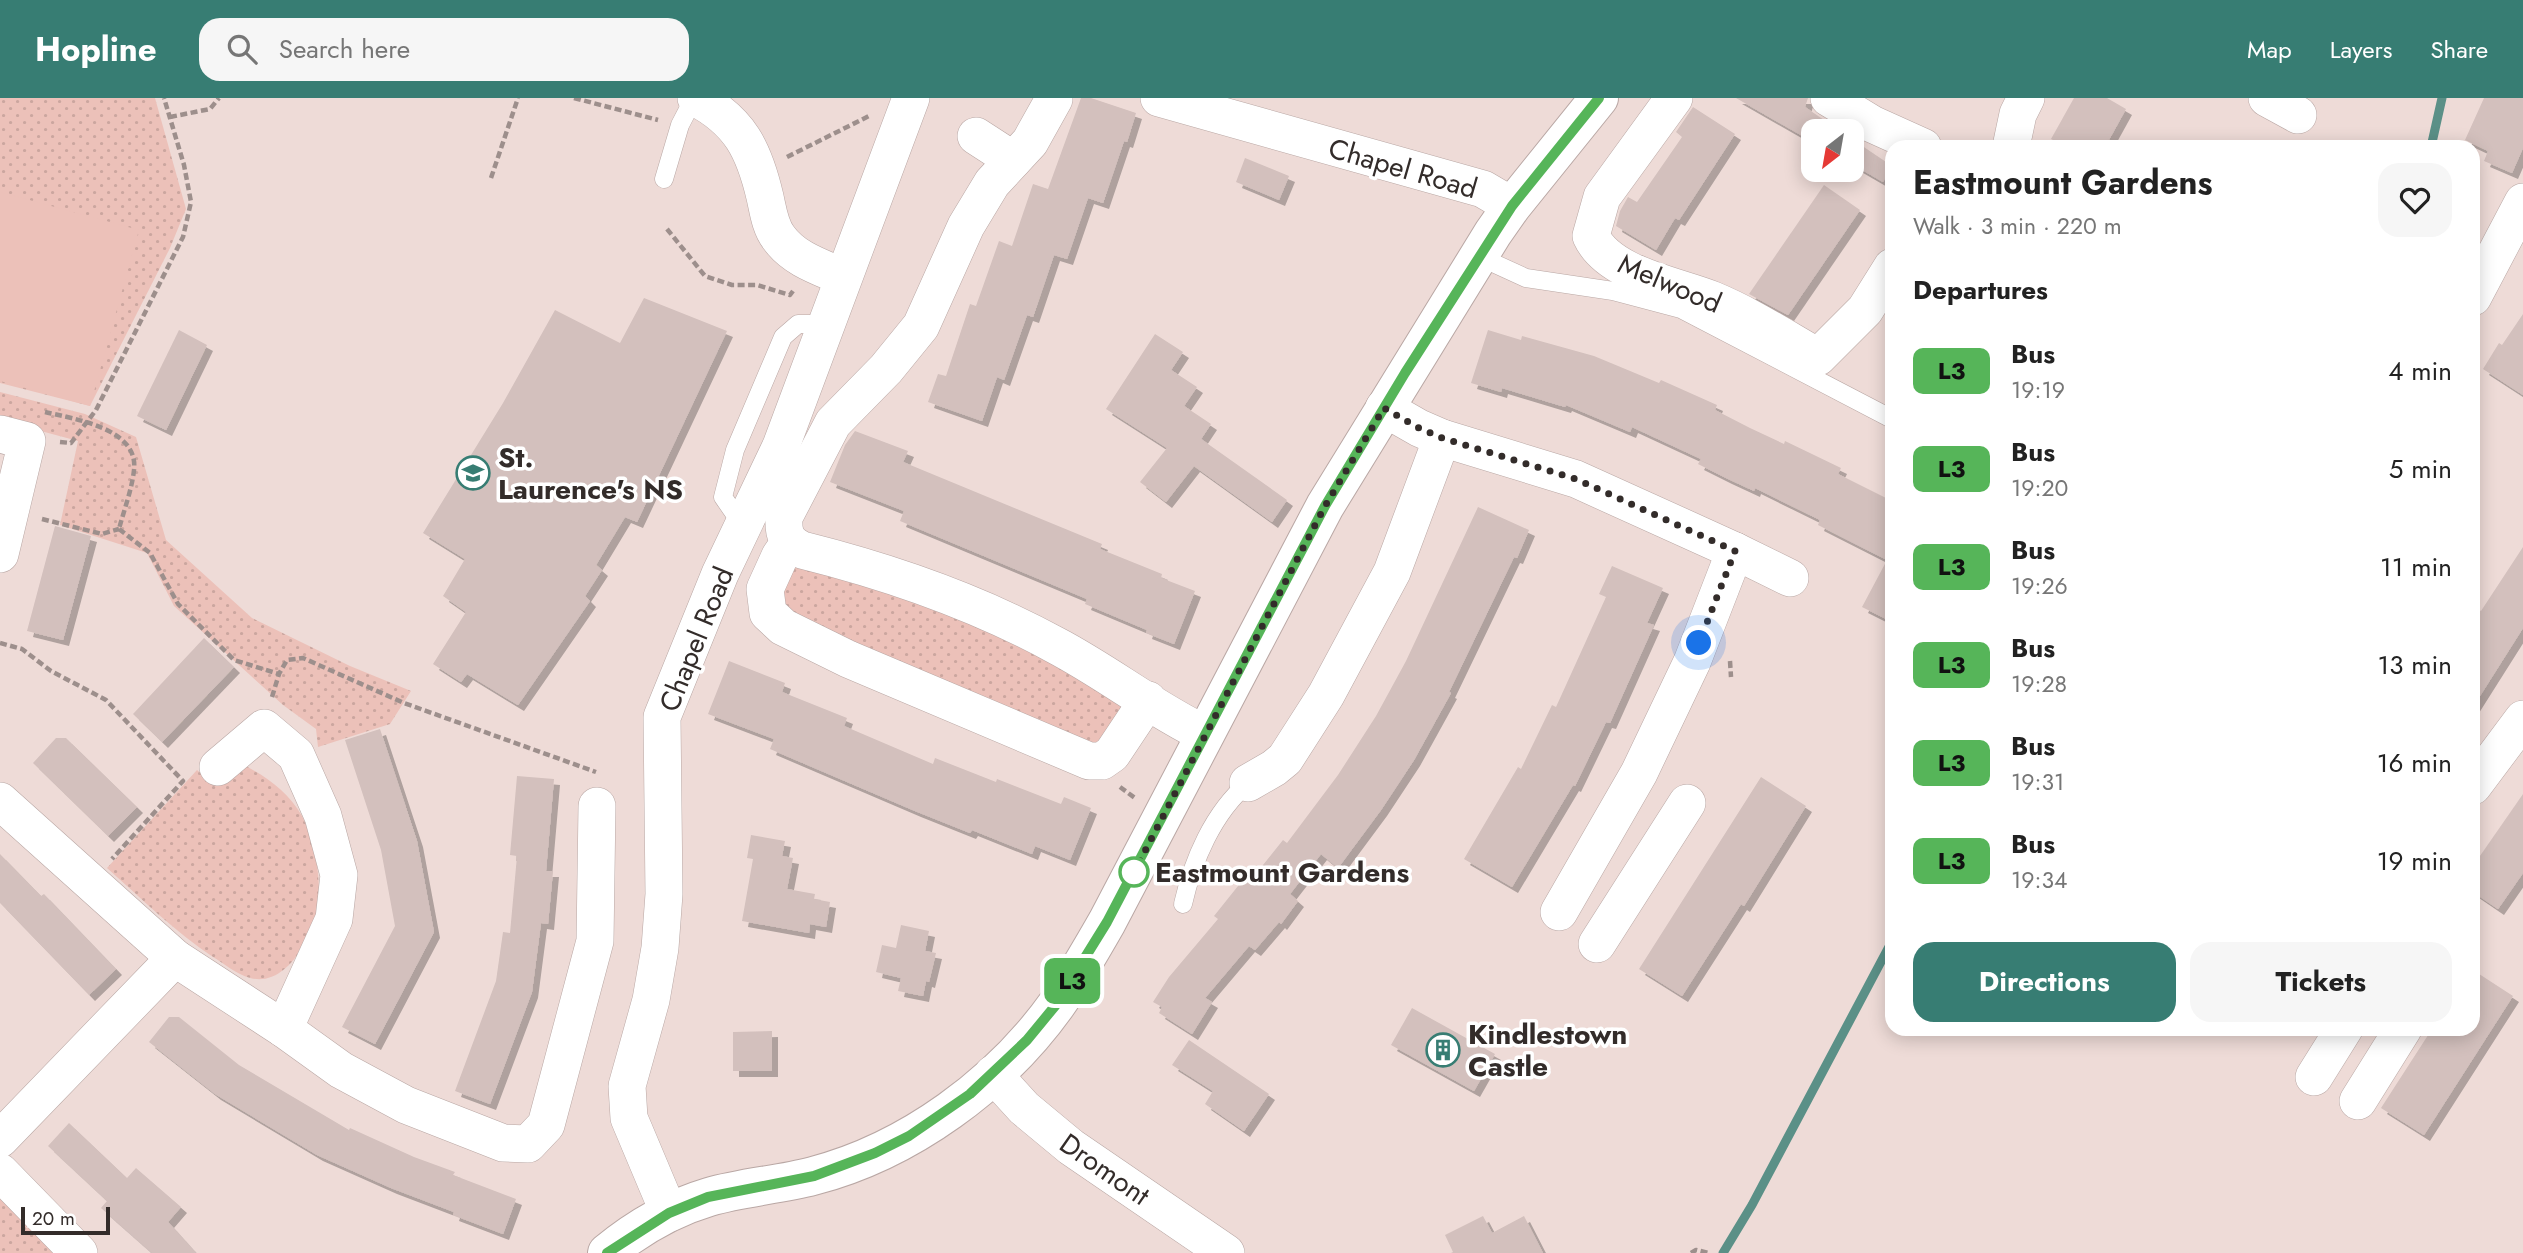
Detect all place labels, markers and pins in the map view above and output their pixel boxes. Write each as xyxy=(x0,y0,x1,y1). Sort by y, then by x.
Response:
place label: St. Laurence's NS xyxy=(498,437,683,510)
school or university icon: St. Laurence's NS xyxy=(454,454,492,492)
place label: Eastmount Gardens xyxy=(1155,852,1409,893)
marker: Eastmount Gardens xyxy=(1119,857,1149,887)
place label: Kindlestown Castle xyxy=(1468,1014,1627,1087)
building icon: Kindlestown Castle xyxy=(1424,1031,1462,1069)

